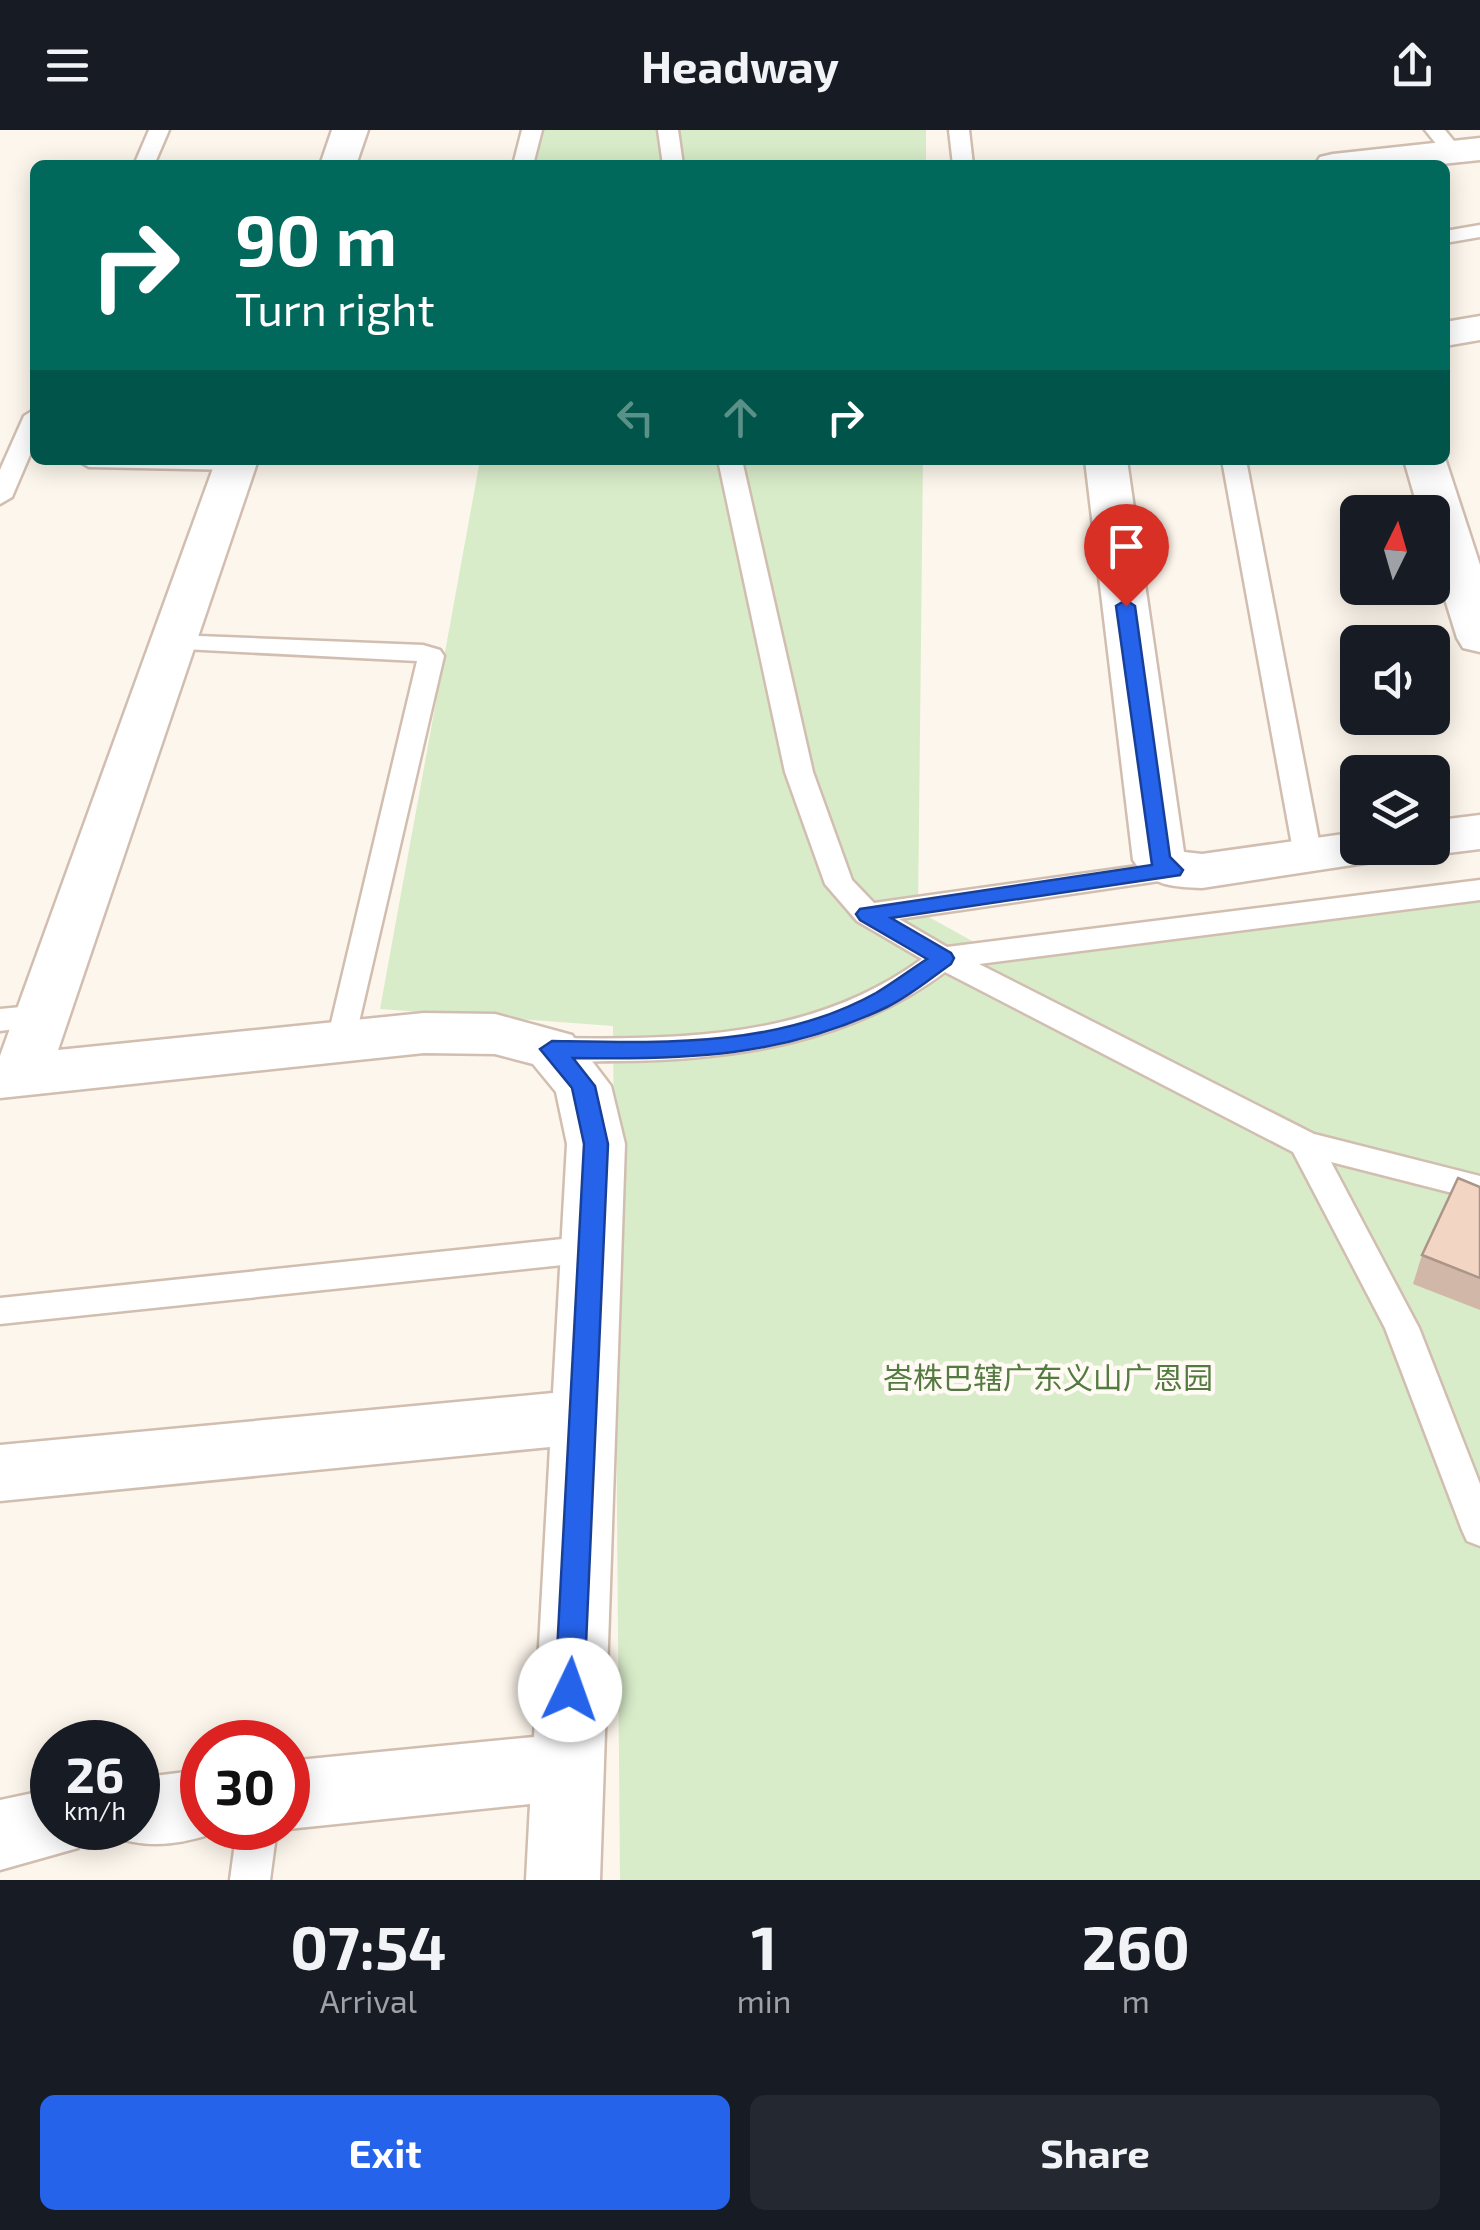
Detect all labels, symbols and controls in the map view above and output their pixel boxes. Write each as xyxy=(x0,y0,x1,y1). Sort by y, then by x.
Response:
icon: menu xyxy=(40,38,95,93)
text: Headway xyxy=(641,38,839,92)
icon: share xyxy=(1385,38,1440,93)
text: 90 m xyxy=(235,196,397,280)
icon: right xyxy=(70,200,200,330)
text: Turn right xyxy=(235,281,435,335)
icon: left xyxy=(608,390,663,445)
icon: ahead xyxy=(713,390,768,445)
icon: right xyxy=(818,390,873,445)
north arrow xyxy=(1340,495,1450,605)
map controls xyxy=(1340,495,1450,865)
pin xyxy=(1084,504,1169,607)
icon: arrive xyxy=(1099,519,1154,574)
button: sound xyxy=(1340,625,1450,735)
button: layers xyxy=(1340,755,1450,865)
park label: 峇株巴辖广东义山广恩园 xyxy=(883,1359,1213,1395)
position arrow xyxy=(518,1638,622,1742)
speed limit sign: 30 xyxy=(180,1720,310,1850)
text: 26 xyxy=(66,1743,124,1803)
text: km/h xyxy=(64,1795,126,1825)
text: 07:54 xyxy=(290,1910,447,1982)
text: 1 xyxy=(751,1910,777,1982)
text: 260 xyxy=(1082,1910,1190,1982)
text: Arrival xyxy=(320,1981,417,2019)
text: min xyxy=(737,1981,791,2019)
text: m xyxy=(1122,1981,1150,2019)
button: Exit xyxy=(40,2095,730,2210)
button: Share xyxy=(750,2095,1440,2210)

